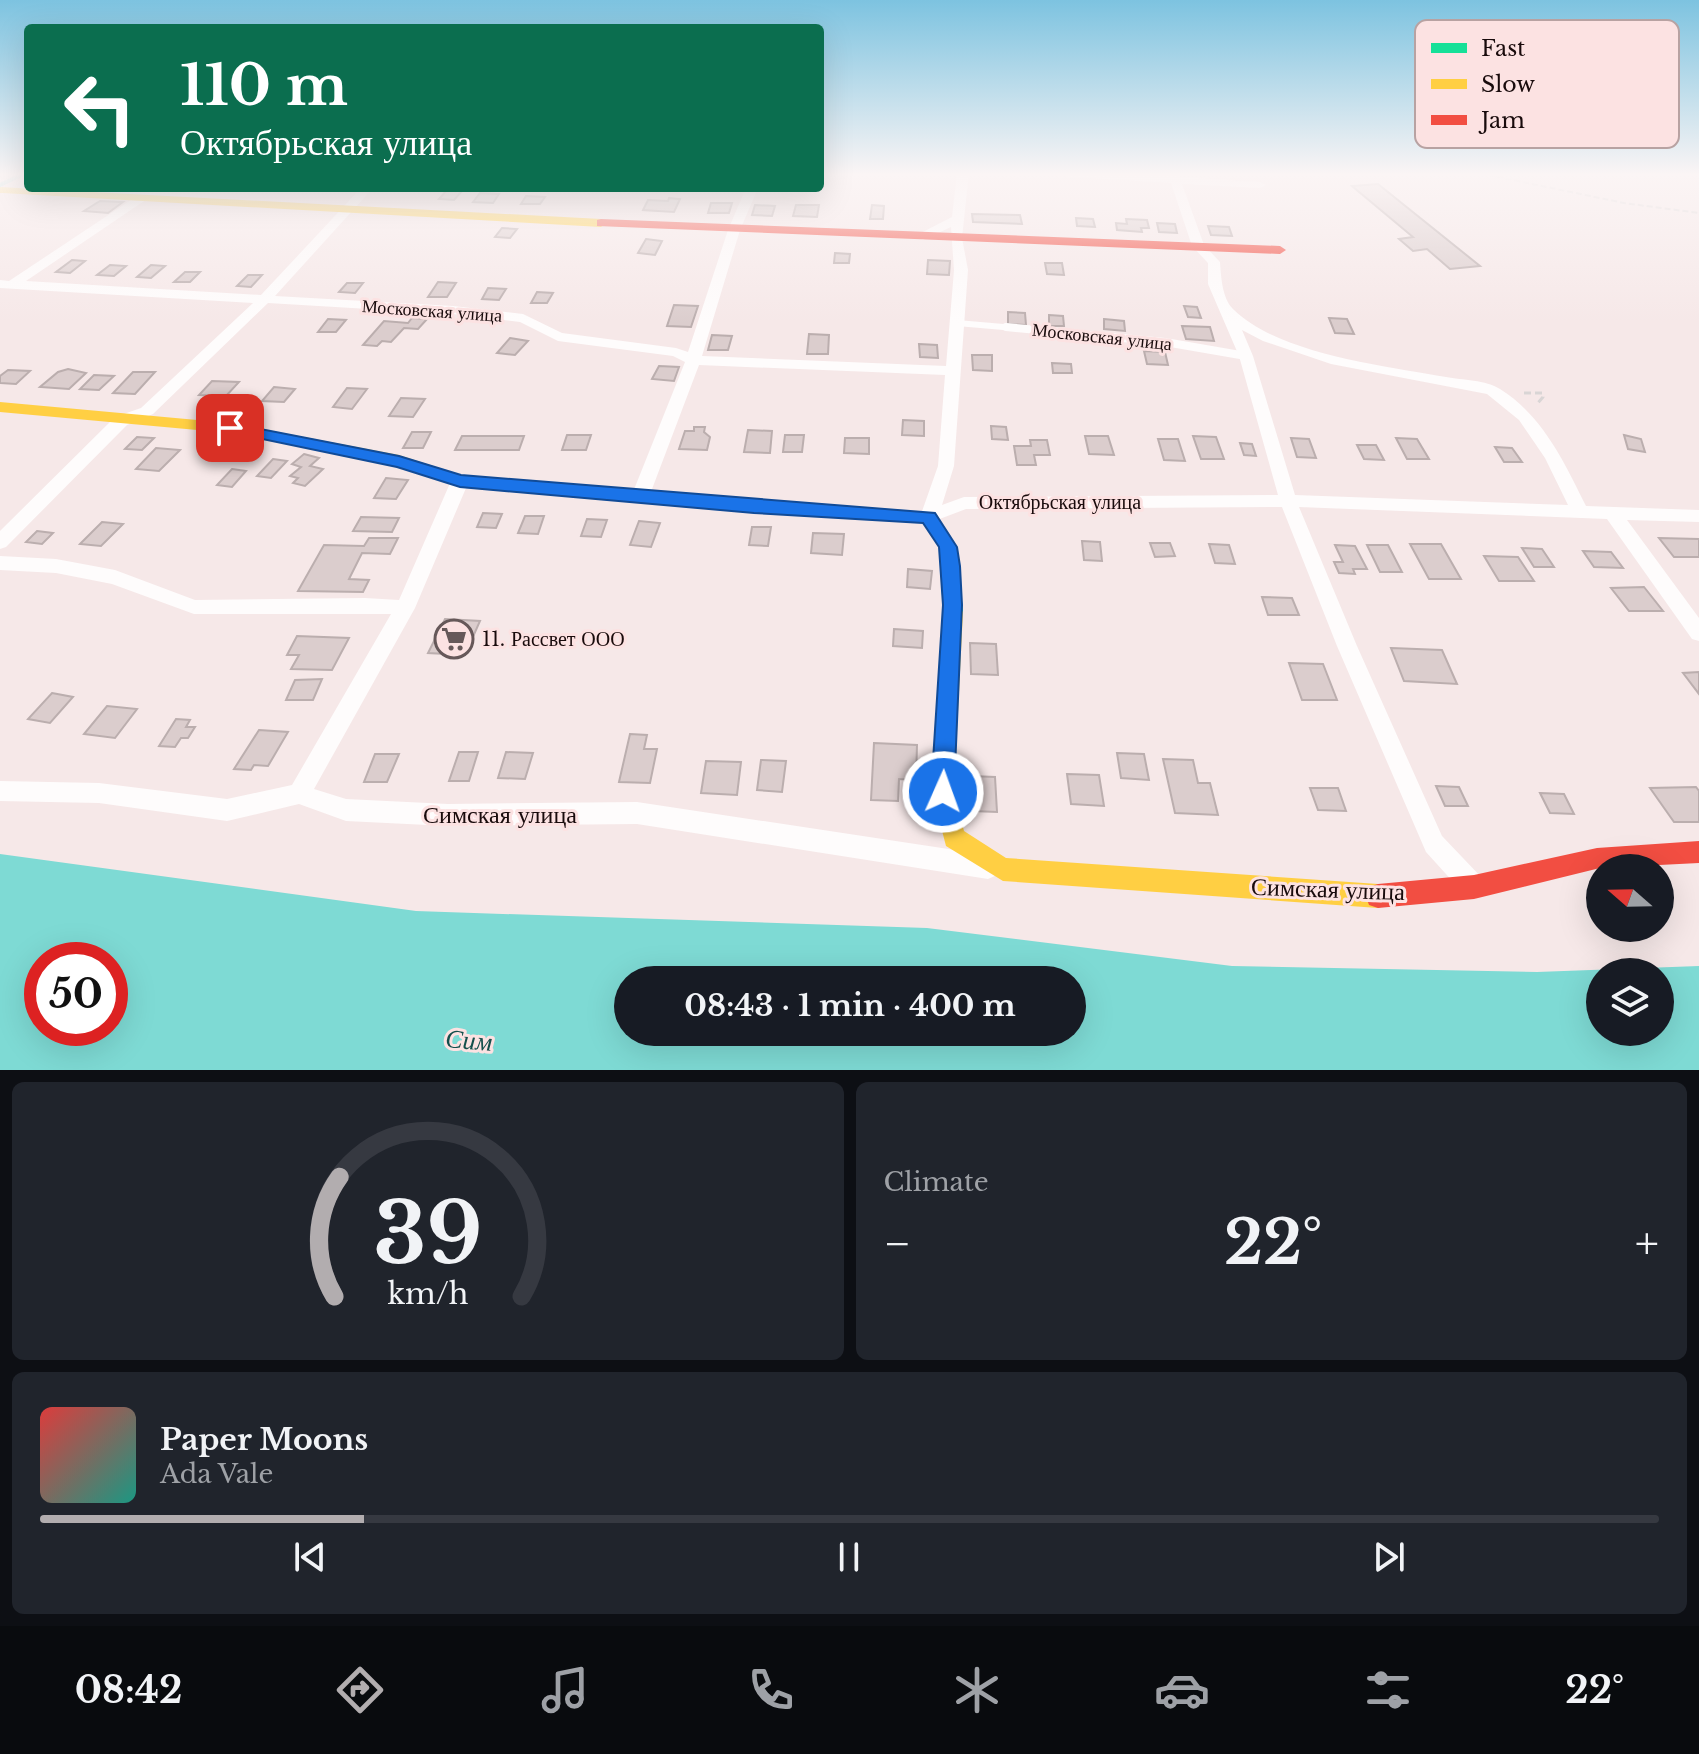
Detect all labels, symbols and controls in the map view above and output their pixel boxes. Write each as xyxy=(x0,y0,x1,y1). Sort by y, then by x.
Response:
legend xyxy=(1415,20,1679,148)
text: Fast xyxy=(1481,35,1526,62)
text: 110 m xyxy=(180,51,348,120)
icon: left xyxy=(48,56,152,160)
text: Slow xyxy=(1481,71,1535,98)
text: Jam xyxy=(1478,107,1525,134)
text: Октябрьская улица xyxy=(180,120,472,165)
street label: Московская улица xyxy=(361,295,503,327)
street label: Московская улица xyxy=(1031,319,1173,355)
pin xyxy=(196,394,264,462)
icon: arrive xyxy=(208,406,252,450)
street label: Октябрьская улица xyxy=(979,490,1141,514)
supermarket icon: 11. Рассвет ООО xyxy=(433,618,475,660)
place label: 11. Рассвет ООО xyxy=(482,627,625,651)
position arrow xyxy=(901,750,985,834)
street label: Симская улица xyxy=(423,800,577,829)
north arrow xyxy=(1586,854,1674,942)
map controls xyxy=(1586,854,1674,1046)
street label: Симская улица xyxy=(1251,872,1406,906)
speed limit sign: 50 xyxy=(24,942,128,1046)
button: layers xyxy=(1586,958,1674,1046)
text: 08:43 · 1 min · 400 m xyxy=(684,987,1016,1024)
water label: Сим xyxy=(444,1022,494,1058)
text: Climate xyxy=(884,1166,989,1198)
text: 39 xyxy=(373,1182,482,1285)
text: 22° xyxy=(1224,1206,1322,1280)
text: − xyxy=(884,1216,911,1271)
text: + xyxy=(1635,1216,1659,1271)
text: km/h xyxy=(387,1276,468,1312)
text: Paper Moons xyxy=(160,1421,368,1458)
text: Ada Vale xyxy=(160,1458,273,1490)
icon: previous xyxy=(288,1535,332,1579)
icon: pause xyxy=(827,1535,871,1579)
icon: next xyxy=(1367,1535,1411,1579)
icon: directions xyxy=(332,1662,388,1718)
icon: music xyxy=(537,1662,593,1718)
icon: phone xyxy=(743,1662,799,1718)
icon: climate xyxy=(949,1662,1005,1718)
icon: car xyxy=(1154,1662,1210,1718)
icon: filters xyxy=(1360,1662,1416,1718)
text: 08:42 xyxy=(75,1668,182,1713)
text: 22° xyxy=(1565,1668,1624,1713)

